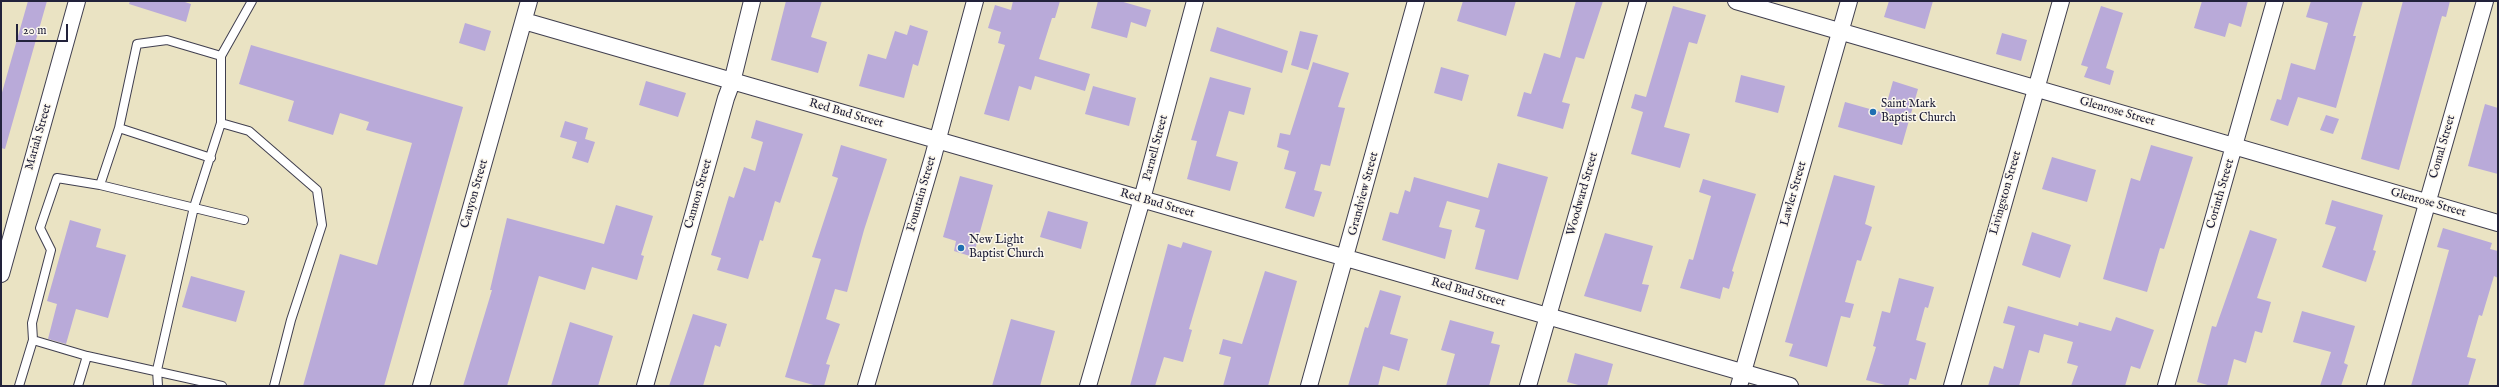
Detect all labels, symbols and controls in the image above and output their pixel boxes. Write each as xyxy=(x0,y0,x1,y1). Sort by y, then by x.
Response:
scale bar xyxy=(18,16,70,42)
text: 20 m xyxy=(23,23,46,38)
street label: Glenrose Street xyxy=(2078,94,2156,130)
street label: Red Bud Street xyxy=(807,97,885,131)
place label: Saint Mark Baptist Church xyxy=(1881,98,1956,126)
street label: Mariah Street xyxy=(23,102,55,172)
marker: Saint Mark Baptist Church xyxy=(1868,107,1878,117)
street label: Parnell Street xyxy=(1140,114,1172,182)
street label: Comal Street xyxy=(2427,114,2459,180)
street label: Livingston Street xyxy=(1987,149,2025,237)
street label: Grandview Street xyxy=(1346,151,1382,237)
street label: Woodward Street xyxy=(1564,151,1602,237)
street label: Fountain Street xyxy=(904,155,940,233)
street label: Corinth Street xyxy=(2204,157,2238,231)
street label: Canyon Street xyxy=(458,158,492,230)
street label: Cannon Street xyxy=(682,158,716,230)
street label: Lawler Street xyxy=(1778,160,1810,228)
street label: Glenrose Street xyxy=(2389,185,2467,221)
street label: Red Bud Street xyxy=(1118,187,1196,221)
place label: New Light Baptist Church xyxy=(969,234,1044,262)
marker: New Light Baptist Church xyxy=(956,243,966,253)
street label: Red Bud Street xyxy=(1429,276,1507,310)

